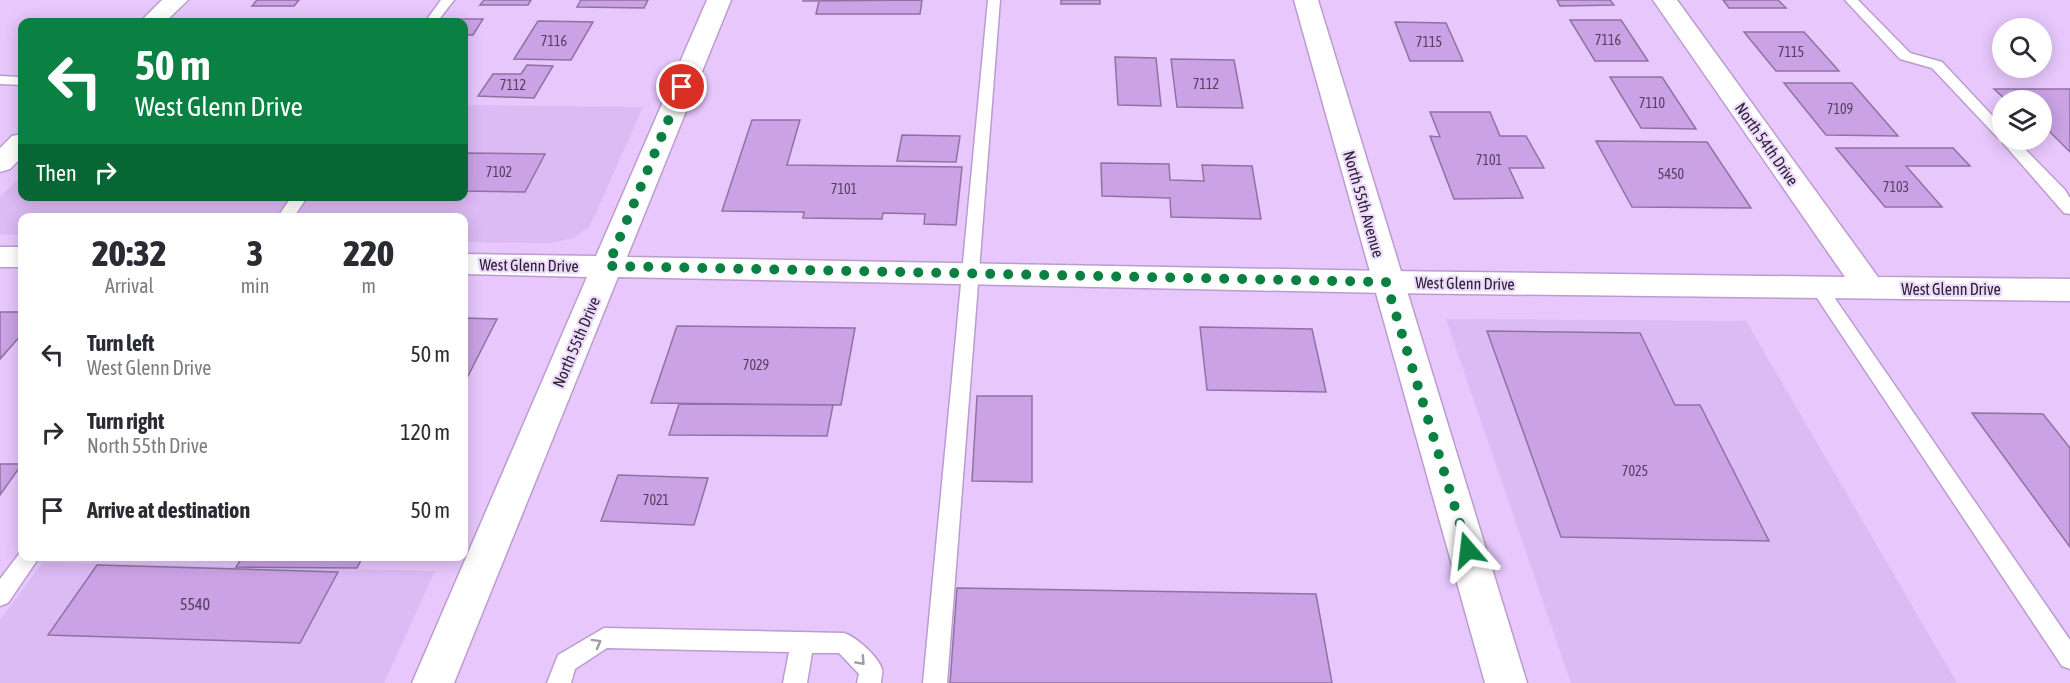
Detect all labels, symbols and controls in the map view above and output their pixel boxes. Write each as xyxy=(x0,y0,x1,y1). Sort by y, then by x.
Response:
map controls xyxy=(1992,18,2052,150)
button: search xyxy=(1992,18,2052,78)
house number: 7116 xyxy=(1595,32,1622,48)
house number: 7116 xyxy=(541,33,568,49)
house number: 7115 xyxy=(1416,34,1442,50)
text: 50 m xyxy=(135,41,210,89)
icon: left xyxy=(36,42,114,120)
house number: 7115 xyxy=(1778,44,1804,60)
pin xyxy=(656,61,707,112)
icon: arrive xyxy=(665,70,698,103)
house number: 7112 xyxy=(1193,76,1219,92)
house number: 7112 xyxy=(500,77,526,93)
button: layers xyxy=(1992,90,2052,150)
text: West Glenn Drive xyxy=(135,91,303,122)
house number: 7110 xyxy=(1639,95,1666,111)
street label: North 54th Drive xyxy=(1732,99,1802,189)
house number: 7109 xyxy=(1827,101,1853,117)
street label: North 55th Avenue xyxy=(1340,149,1388,259)
house number: 7101 xyxy=(1476,152,1502,168)
icon: right xyxy=(89,156,122,189)
text: Then xyxy=(36,160,77,186)
house number: 7102 xyxy=(486,164,512,180)
house number: 5450 xyxy=(1658,166,1685,182)
house number: 7103 xyxy=(1883,179,1909,195)
house number: 7101 xyxy=(831,181,857,197)
text: 20:32 xyxy=(92,232,167,274)
text: 3 xyxy=(247,232,263,274)
text: 220 xyxy=(343,232,394,274)
street label: West Glenn Drive xyxy=(479,255,579,275)
street label: West Glenn Drive xyxy=(1415,273,1515,293)
text: Arrival xyxy=(105,274,154,297)
text: min xyxy=(241,274,269,297)
text: m xyxy=(361,274,376,297)
street label: West Glenn Drive xyxy=(1901,280,2001,298)
street label: North 55th Drive xyxy=(549,294,603,390)
text: Turn left xyxy=(87,330,154,356)
icon: left xyxy=(36,338,69,371)
text: 50 m xyxy=(410,341,450,367)
text: West Glenn Drive xyxy=(87,356,211,379)
house number: 7029 xyxy=(743,357,769,373)
text: Turn right xyxy=(87,408,164,434)
icon: right xyxy=(36,416,69,449)
text: 120 m xyxy=(400,419,450,445)
text: North 55th Drive xyxy=(87,434,208,457)
house number: 7025 xyxy=(1622,463,1648,479)
house number: 7021 xyxy=(643,492,669,508)
icon: arrive xyxy=(36,494,69,527)
text: Arrive at destination xyxy=(87,497,250,523)
text: 50 m xyxy=(410,497,450,523)
position arrow xyxy=(1436,518,1500,582)
house number: 5540 xyxy=(180,595,210,613)
one-way arrow xyxy=(591,639,601,650)
one-way arrow xyxy=(854,654,865,665)

